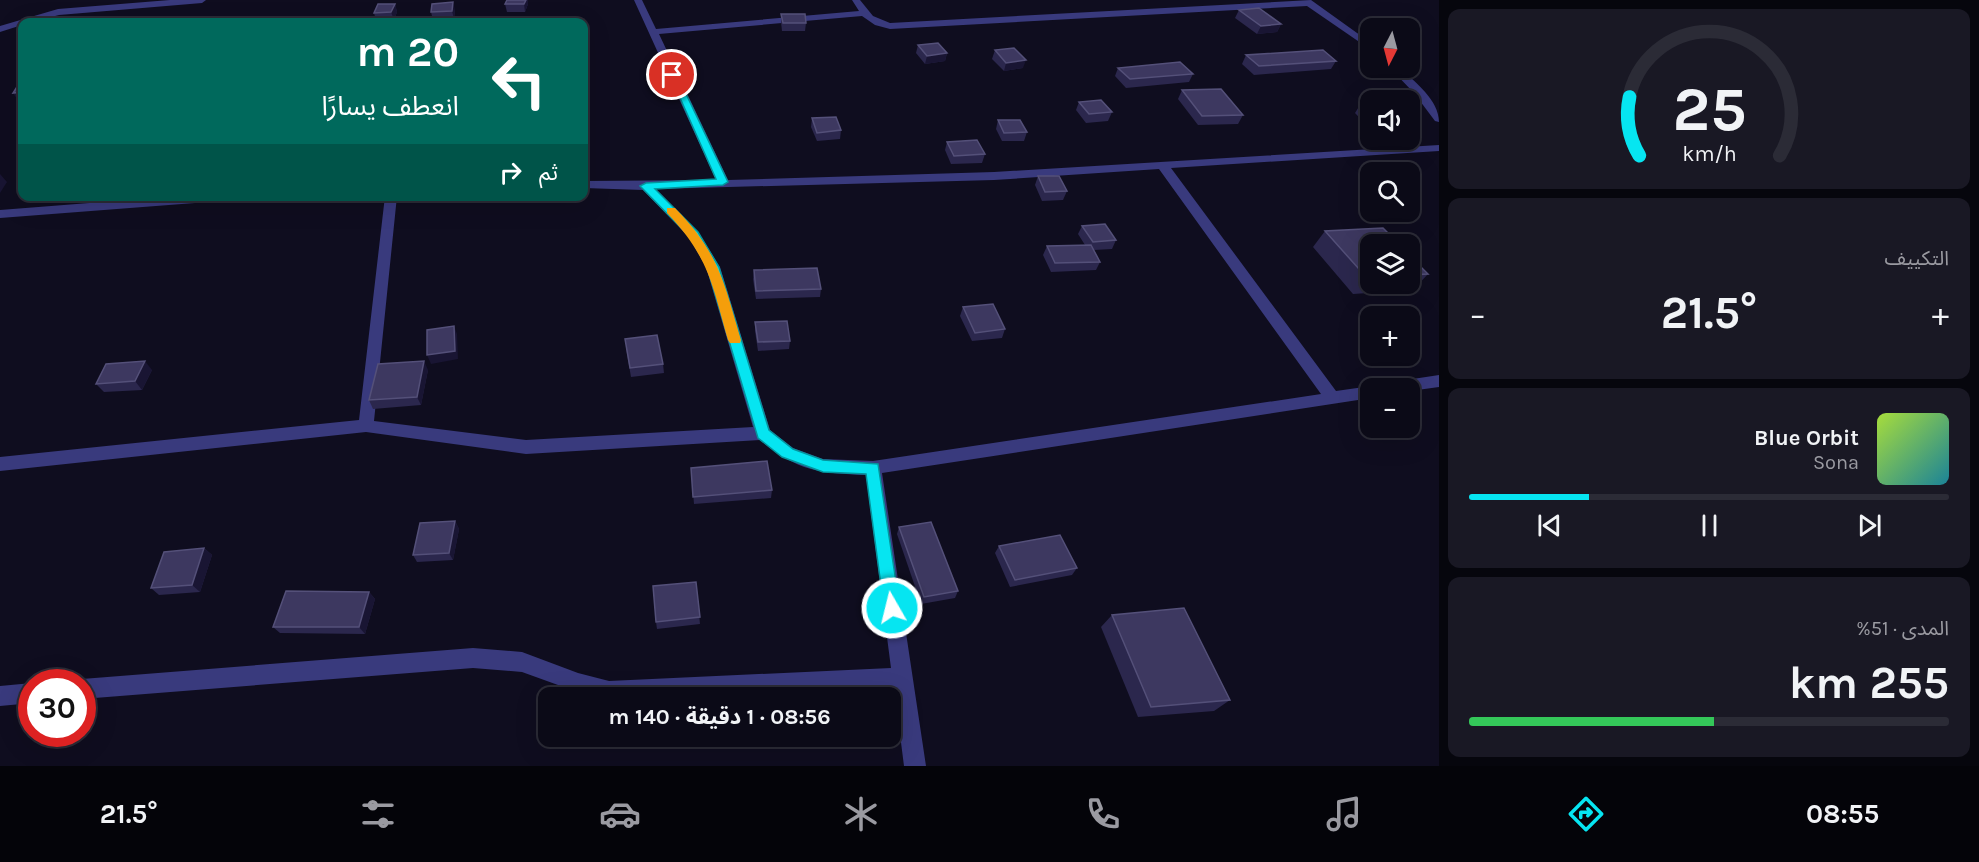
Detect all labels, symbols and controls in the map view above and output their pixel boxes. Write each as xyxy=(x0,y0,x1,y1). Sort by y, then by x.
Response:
north arrow xyxy=(1360,18,1420,78)
map controls xyxy=(1360,18,1420,438)
text: 20 m xyxy=(357,27,459,77)
icon: left xyxy=(480,42,558,120)
pin xyxy=(646,49,697,100)
icon: arrive xyxy=(655,58,688,91)
text: 25 xyxy=(1672,73,1746,146)
text: انعطف يسارًا xyxy=(321,90,459,122)
button: sound xyxy=(1360,90,1420,150)
text: km/h xyxy=(1682,142,1736,167)
icon: right xyxy=(494,156,527,189)
text: ثم xyxy=(539,160,558,186)
button: search xyxy=(1360,162,1420,222)
button: layers xyxy=(1360,234,1420,294)
text: التكييف xyxy=(1885,247,1949,270)
text: 21.5° xyxy=(1661,287,1757,339)
text: − xyxy=(1469,295,1486,333)
text: + xyxy=(1932,295,1949,333)
button: + xyxy=(1360,306,1420,366)
button: − xyxy=(1360,378,1420,438)
text: Blue Orbit xyxy=(1754,425,1859,451)
text: Sona xyxy=(1813,451,1859,474)
icon: previous xyxy=(1533,509,1566,542)
icon: pause xyxy=(1693,509,1726,542)
icon: next xyxy=(1853,509,1886,542)
position arrow xyxy=(860,576,924,640)
text: المدى · 51% xyxy=(1856,617,1949,640)
text: 255 km xyxy=(1789,657,1949,709)
speed limit sign: 30 xyxy=(18,669,96,747)
text: 08:56 · 1 دقيقة · 140 m xyxy=(608,704,831,730)
icon: filters xyxy=(357,793,399,835)
icon: car xyxy=(599,793,641,835)
icon: climate xyxy=(840,793,882,835)
icon: phone xyxy=(1082,793,1124,835)
icon: music xyxy=(1323,793,1365,835)
icon: directions xyxy=(1565,793,1607,835)
text: 21.5° xyxy=(100,798,158,830)
text: 08:55 xyxy=(1806,798,1879,830)

